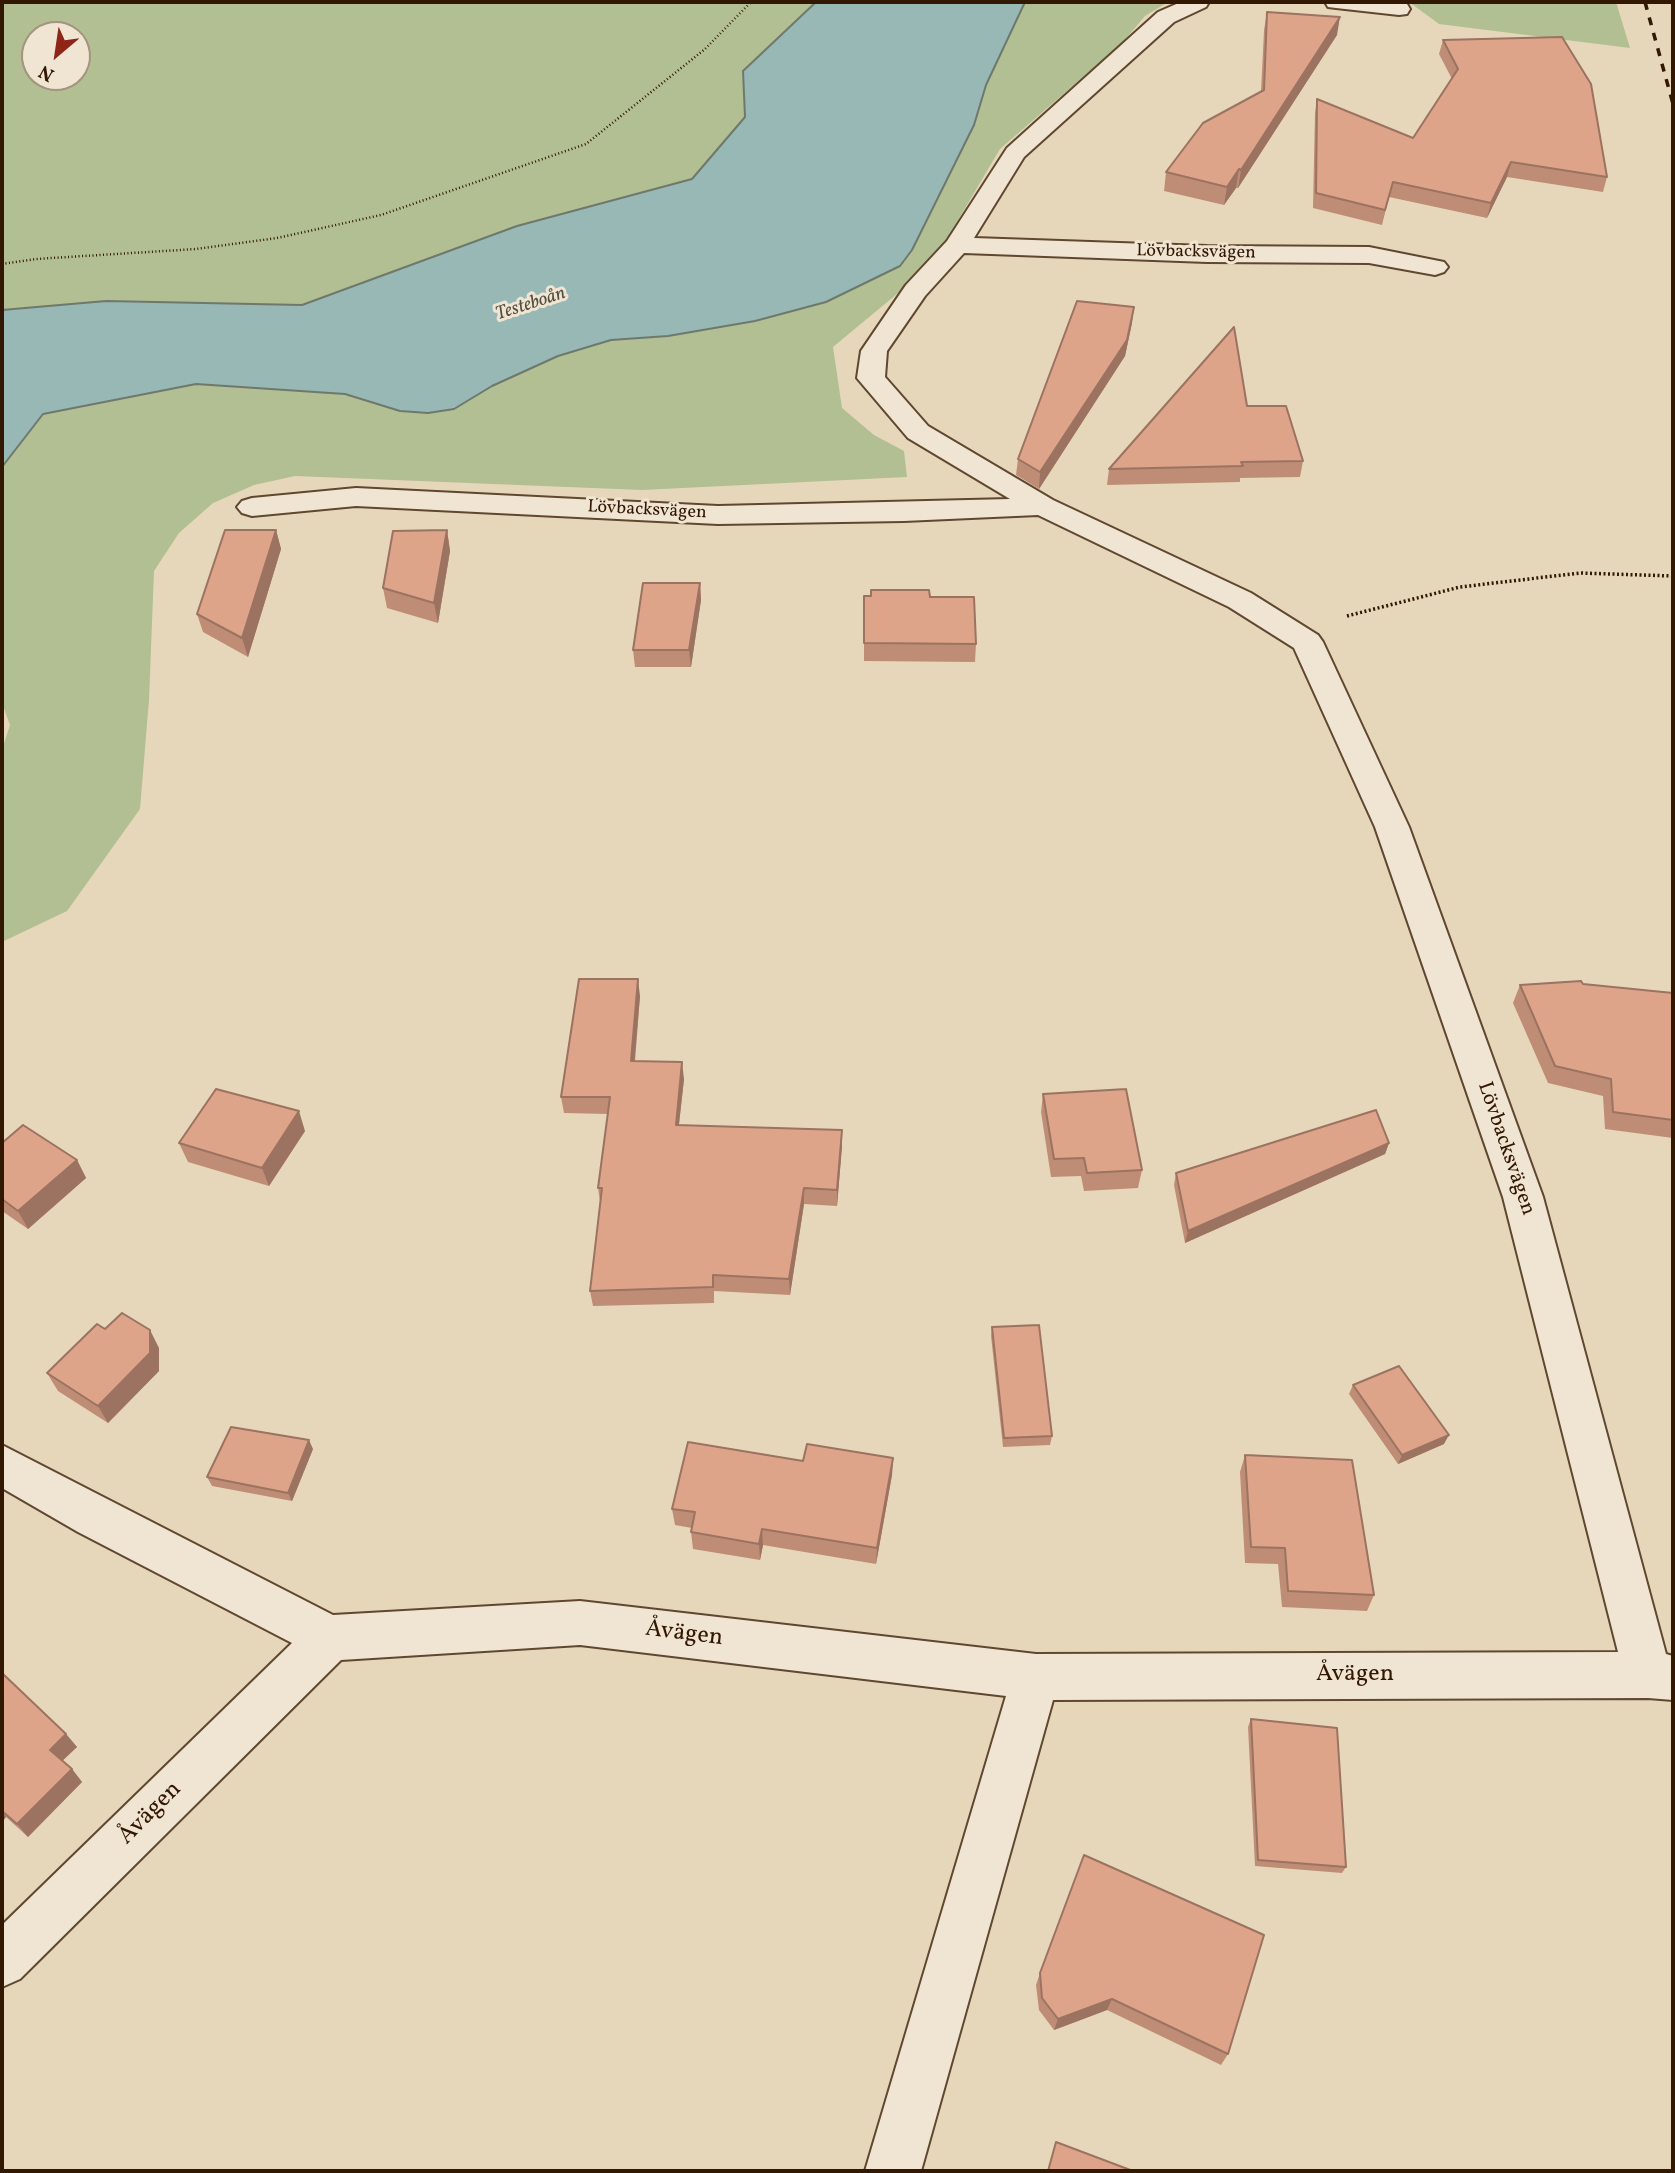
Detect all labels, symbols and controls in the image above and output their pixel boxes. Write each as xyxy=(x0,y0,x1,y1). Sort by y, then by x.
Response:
north arrow xyxy=(21,21,91,91)
text: N xyxy=(34,58,59,87)
street label: Lövbacksvägen xyxy=(1136,241,1256,265)
water label: Testeboån xyxy=(493,283,569,327)
street label: Lövbacksvägen xyxy=(587,497,707,525)
street label: Lövbacksvägen xyxy=(1470,1079,1540,1219)
street label: Åvägen xyxy=(644,1616,724,1654)
street label: Åvägen xyxy=(1316,1662,1394,1690)
street label: Åvägen xyxy=(113,1776,189,1852)

